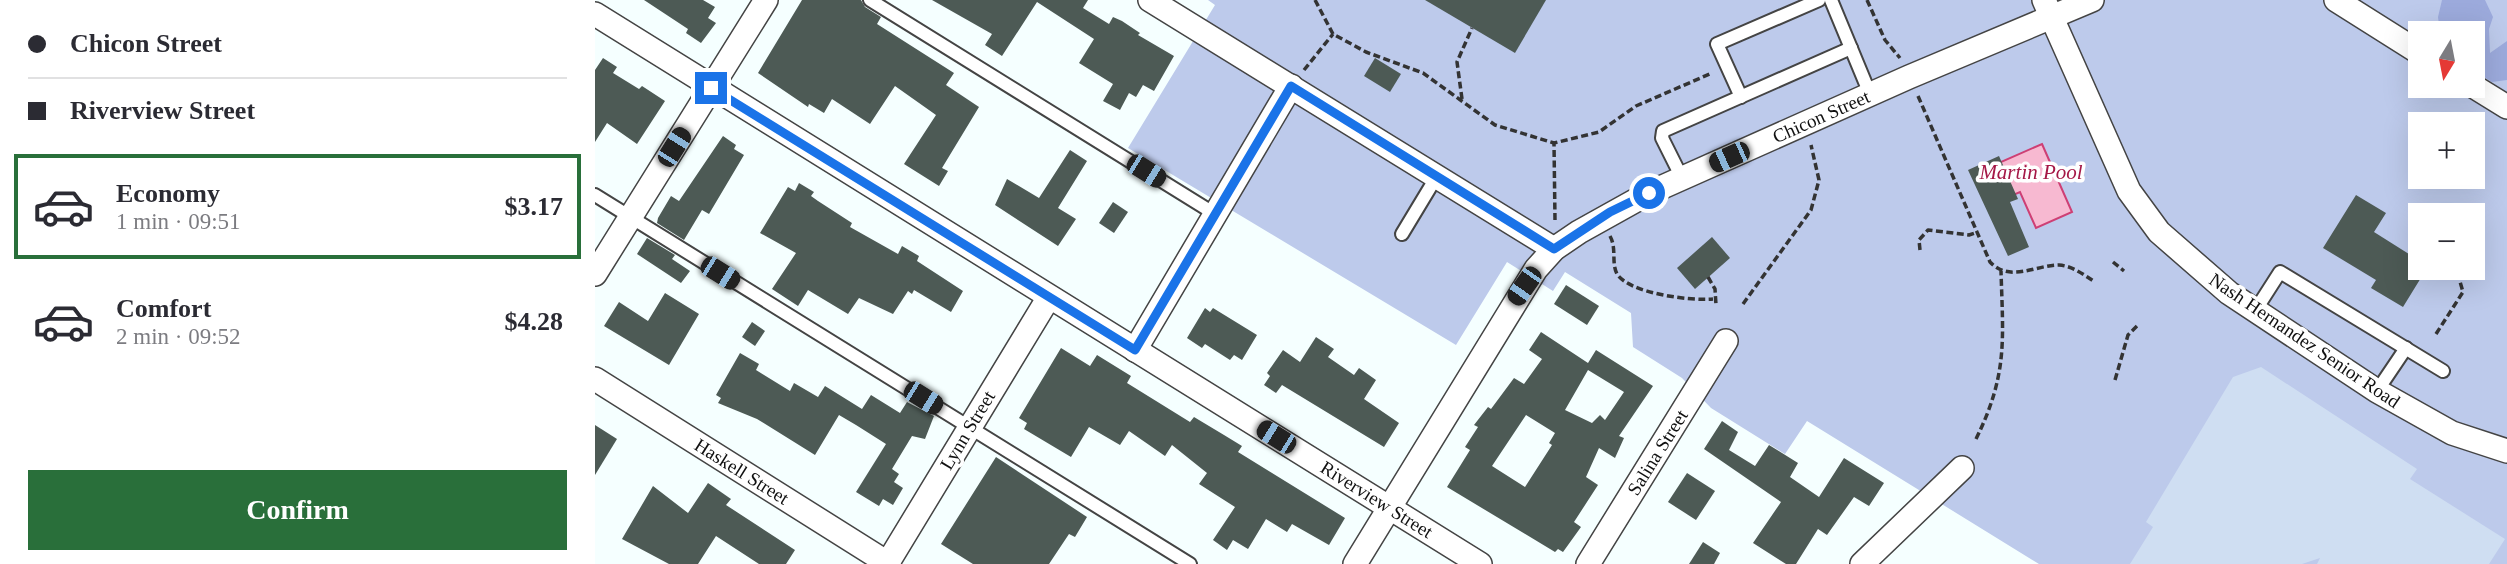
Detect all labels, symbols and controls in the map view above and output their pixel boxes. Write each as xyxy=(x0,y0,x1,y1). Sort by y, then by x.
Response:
north arrow xyxy=(2408,21,2485,98)
map controls xyxy=(2408,21,2485,280)
text: Chicon Street xyxy=(70,29,222,58)
route end xyxy=(695,72,727,104)
street label: Chicon Street xyxy=(1769,85,1874,147)
text: Riverview Street xyxy=(70,96,255,125)
button: + xyxy=(2408,112,2485,189)
car xyxy=(654,124,695,170)
car xyxy=(1706,139,1753,175)
car xyxy=(1123,151,1170,191)
water label: Martin Pool xyxy=(1978,160,2083,184)
icon: car xyxy=(32,175,95,238)
route start xyxy=(1633,177,1665,209)
text: Economy xyxy=(116,179,220,208)
text: $3.17 xyxy=(505,192,563,221)
button: − xyxy=(2408,203,2485,280)
text: 1 min · 09:51 xyxy=(116,209,241,234)
car xyxy=(697,253,744,293)
car xyxy=(1504,263,1545,309)
street label: Nash Hernandez Senior Road xyxy=(2205,269,2404,412)
icon: car xyxy=(32,290,95,353)
text: Comfort xyxy=(116,294,211,323)
text: $4.28 xyxy=(505,307,563,336)
text: 2 min · 09:52 xyxy=(116,324,241,349)
car xyxy=(900,378,947,418)
street label: Lynn Street xyxy=(936,386,999,473)
street label: Salina Street xyxy=(1623,405,1692,499)
car xyxy=(1253,417,1300,457)
street label: Haskell Street xyxy=(691,434,793,509)
street label: Riverview Street xyxy=(1317,457,1437,543)
button: Confirm xyxy=(28,470,567,550)

